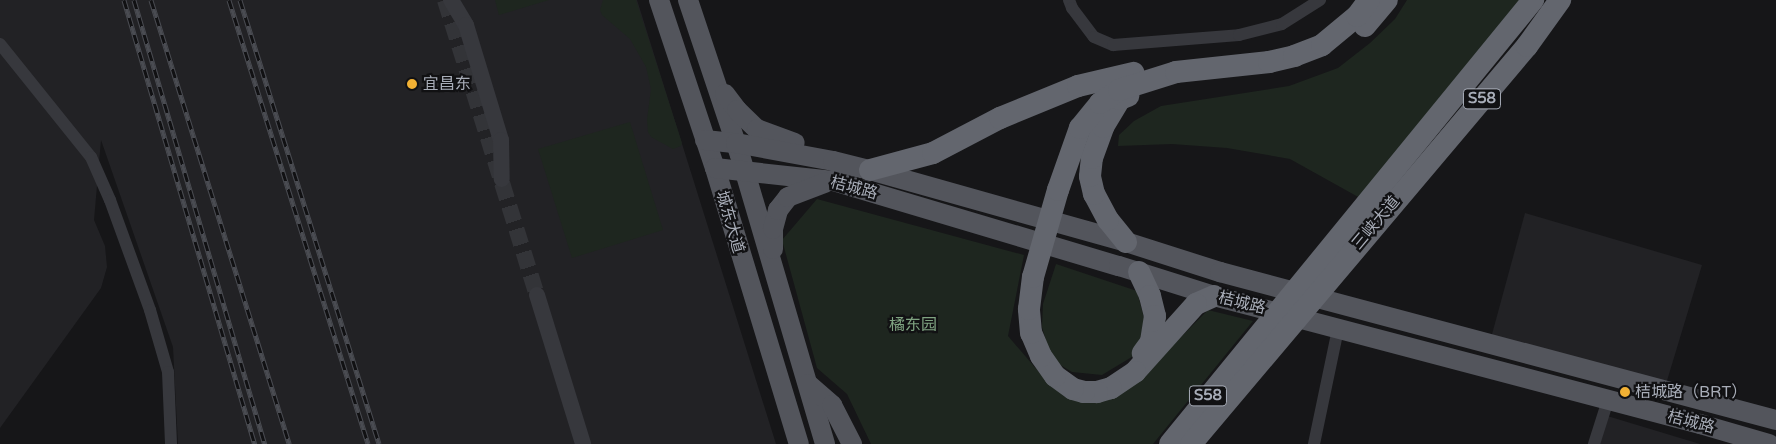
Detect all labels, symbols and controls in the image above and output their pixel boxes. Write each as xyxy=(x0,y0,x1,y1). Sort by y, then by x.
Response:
place label: 宜昌东 xyxy=(423,74,471,94)
marker: 宜昌东 xyxy=(405,77,419,91)
road number: S58 xyxy=(1462,86,1502,112)
street label: 桔城路 xyxy=(828,173,880,203)
street label: 城东大道 xyxy=(712,189,748,255)
street label: 三峡大道 xyxy=(1348,192,1404,254)
street label: 桔城路 xyxy=(1216,288,1268,318)
park label: 橘东园 xyxy=(889,315,937,335)
place label: 桔城路（BRT） xyxy=(1635,382,1747,402)
road number: S58 xyxy=(1188,384,1228,408)
marker: 桔城路（BRT） xyxy=(1619,386,1631,398)
street label: 桔城路 xyxy=(1665,407,1717,437)

